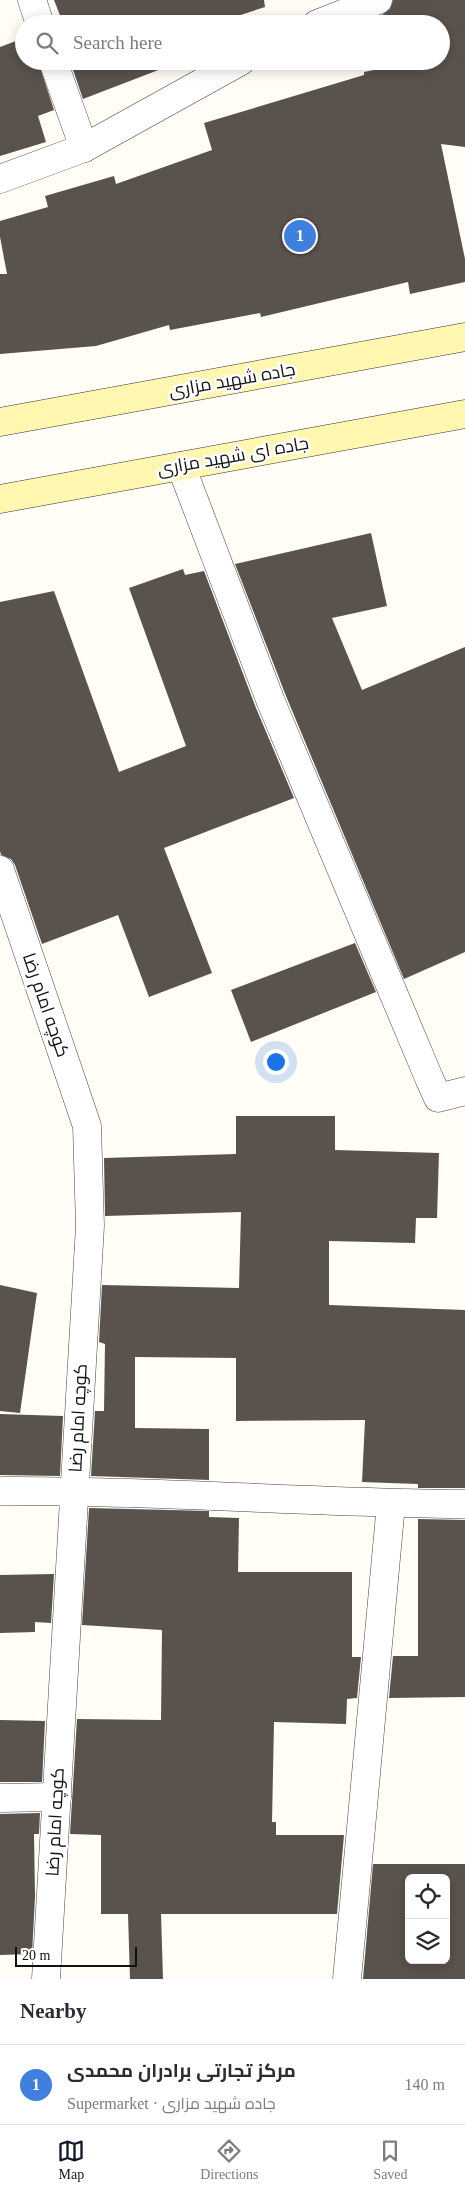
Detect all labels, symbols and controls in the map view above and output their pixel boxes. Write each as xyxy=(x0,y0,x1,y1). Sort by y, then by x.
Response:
search box xyxy=(15,15,450,70)
icon: search xyxy=(33,29,61,57)
text: Search here xyxy=(73,32,162,53)
pin: 1 xyxy=(284,217,316,255)
street label: جاده شهید مزاری xyxy=(167,359,297,402)
street label: جاده ای شهید مزاری xyxy=(156,433,310,480)
street label: کوچه امام رضا xyxy=(17,950,73,1060)
your location xyxy=(263,1049,289,1075)
street label: کوچه امام رضا xyxy=(65,1363,93,1473)
street label: کوچه امام رضا xyxy=(42,1767,70,1877)
map controls xyxy=(405,1874,450,1964)
button: locate xyxy=(405,1874,450,1919)
button: layers xyxy=(405,1919,450,1964)
scale bar xyxy=(15,1944,138,1967)
text: 20 m xyxy=(22,1948,50,1963)
text: Nearby xyxy=(20,1999,87,2023)
text: مرکز تجارتی برادران محمدی xyxy=(67,2060,296,2081)
text: 1 xyxy=(32,2076,40,2093)
text: 140 m xyxy=(405,2076,445,2093)
text: Supermarket · جاده شهید مزاری xyxy=(67,2095,276,2112)
tab: Map xyxy=(57,2137,85,2183)
tab: Directions xyxy=(200,2137,259,2183)
tab: Saved xyxy=(373,2137,408,2183)

